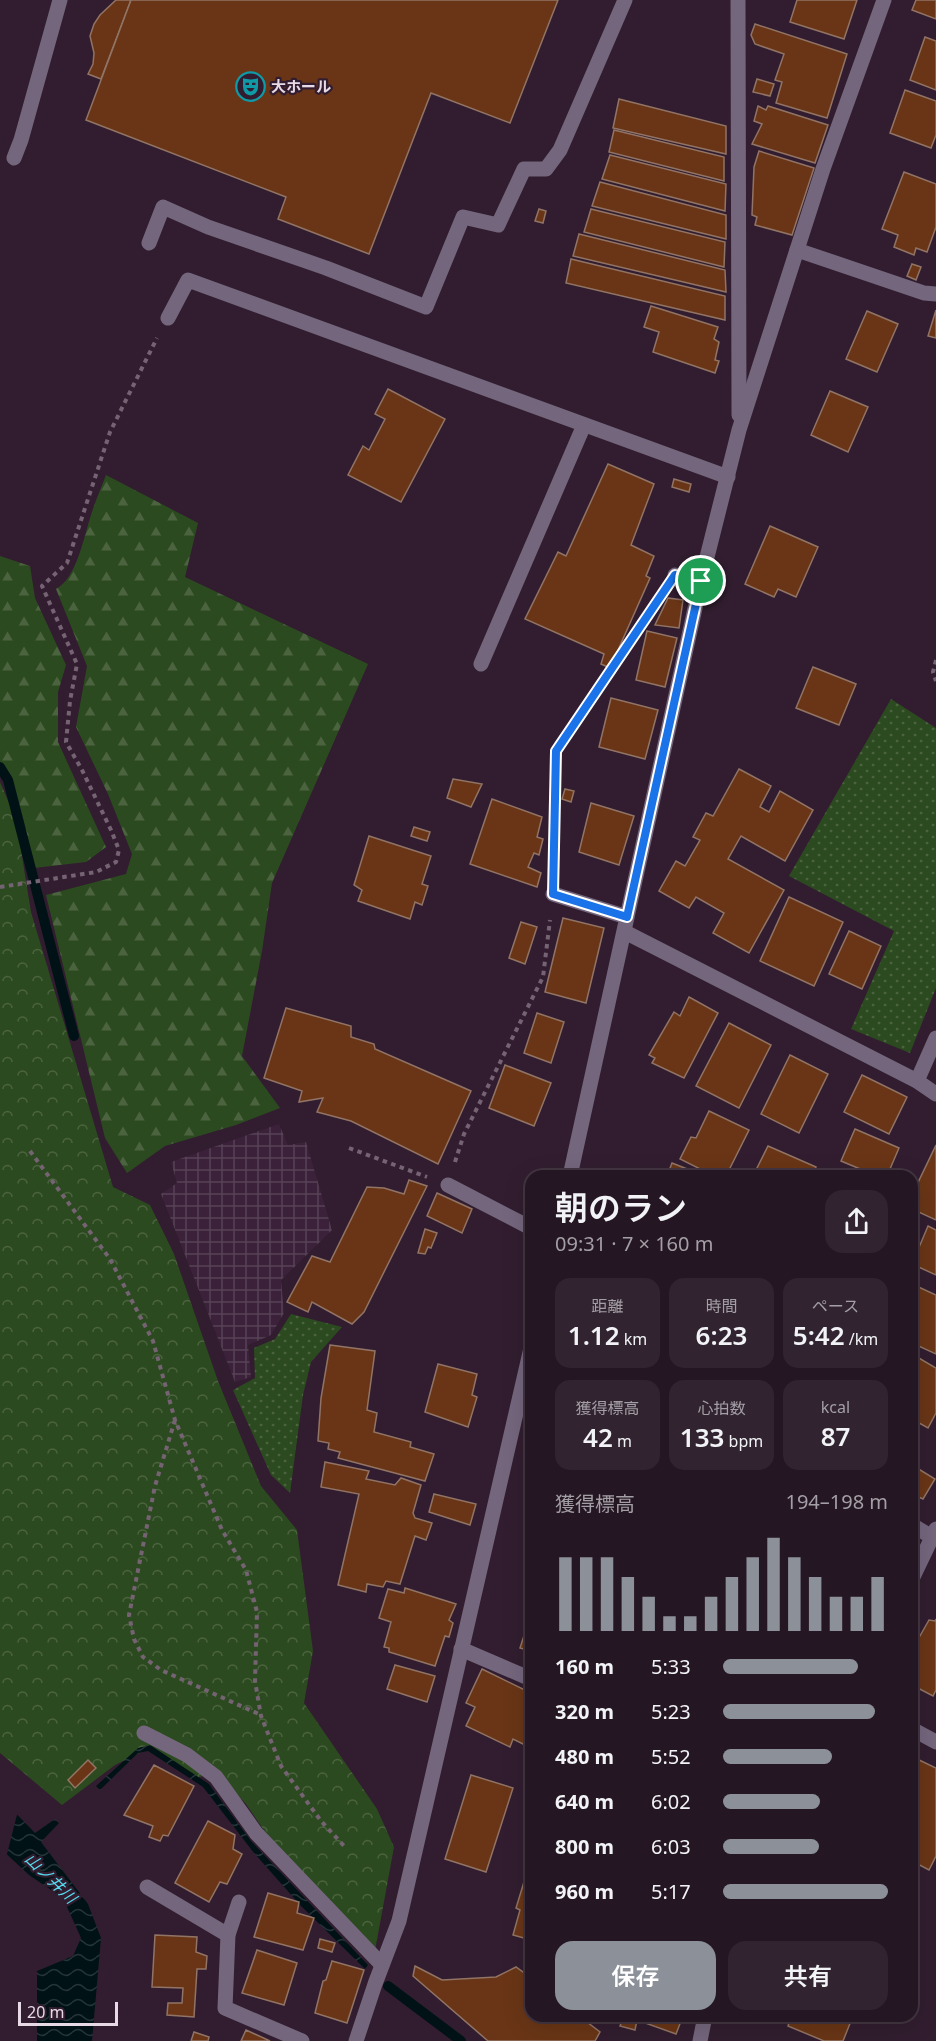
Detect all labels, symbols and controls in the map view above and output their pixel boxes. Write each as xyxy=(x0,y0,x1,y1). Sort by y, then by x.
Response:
theatre icon: 大ホール xyxy=(234,70,266,102)
place label: 大ホール xyxy=(271,76,331,96)
pin xyxy=(675,555,726,606)
icon: arrive xyxy=(684,564,717,597)
text: 朝のラン xyxy=(555,1185,687,1230)
button: share xyxy=(825,1190,888,1253)
text: 09:31 · 7 × 160 m xyxy=(555,1230,713,1257)
text: 距離 xyxy=(591,1295,624,1317)
text: 時間 xyxy=(705,1295,738,1317)
text: ペース xyxy=(812,1295,859,1317)
text: 1.12 xyxy=(568,1317,620,1353)
text: 6:23 xyxy=(696,1317,747,1353)
text: 5:42 xyxy=(793,1317,845,1353)
text: km xyxy=(620,1328,647,1350)
text: /km xyxy=(845,1328,878,1350)
text: kcal xyxy=(821,1396,850,1418)
text: 獲得標高 xyxy=(575,1397,640,1419)
text: 心拍数 xyxy=(697,1397,746,1419)
text: 87 xyxy=(821,1418,850,1454)
text: 42 xyxy=(583,1419,613,1455)
text: 133 xyxy=(680,1419,724,1455)
text: m xyxy=(613,1430,632,1452)
text: bpm xyxy=(724,1430,763,1452)
text: 194–198 m xyxy=(785,1488,888,1515)
text: 獲得標高 xyxy=(555,1490,635,1517)
text: 160 m xyxy=(555,1653,614,1680)
text: 5:33 xyxy=(651,1653,691,1680)
text: 320 m xyxy=(555,1698,614,1725)
text: 5:23 xyxy=(651,1698,691,1725)
text: 480 m xyxy=(555,1743,614,1770)
text: 5:52 xyxy=(651,1743,691,1770)
text: 640 m xyxy=(555,1788,614,1815)
text: 6:02 xyxy=(651,1788,691,1815)
text: 800 m xyxy=(555,1833,614,1860)
text: 6:03 xyxy=(651,1833,691,1860)
water label: 山ノ井川 xyxy=(20,1848,83,1910)
text: 960 m xyxy=(555,1878,614,1905)
text: 5:17 xyxy=(651,1878,691,1905)
button: 保存 xyxy=(555,1941,716,2010)
button: 共有 xyxy=(728,1941,888,2010)
scale bar xyxy=(18,1999,118,2026)
text: 20 m xyxy=(27,2001,64,2023)

